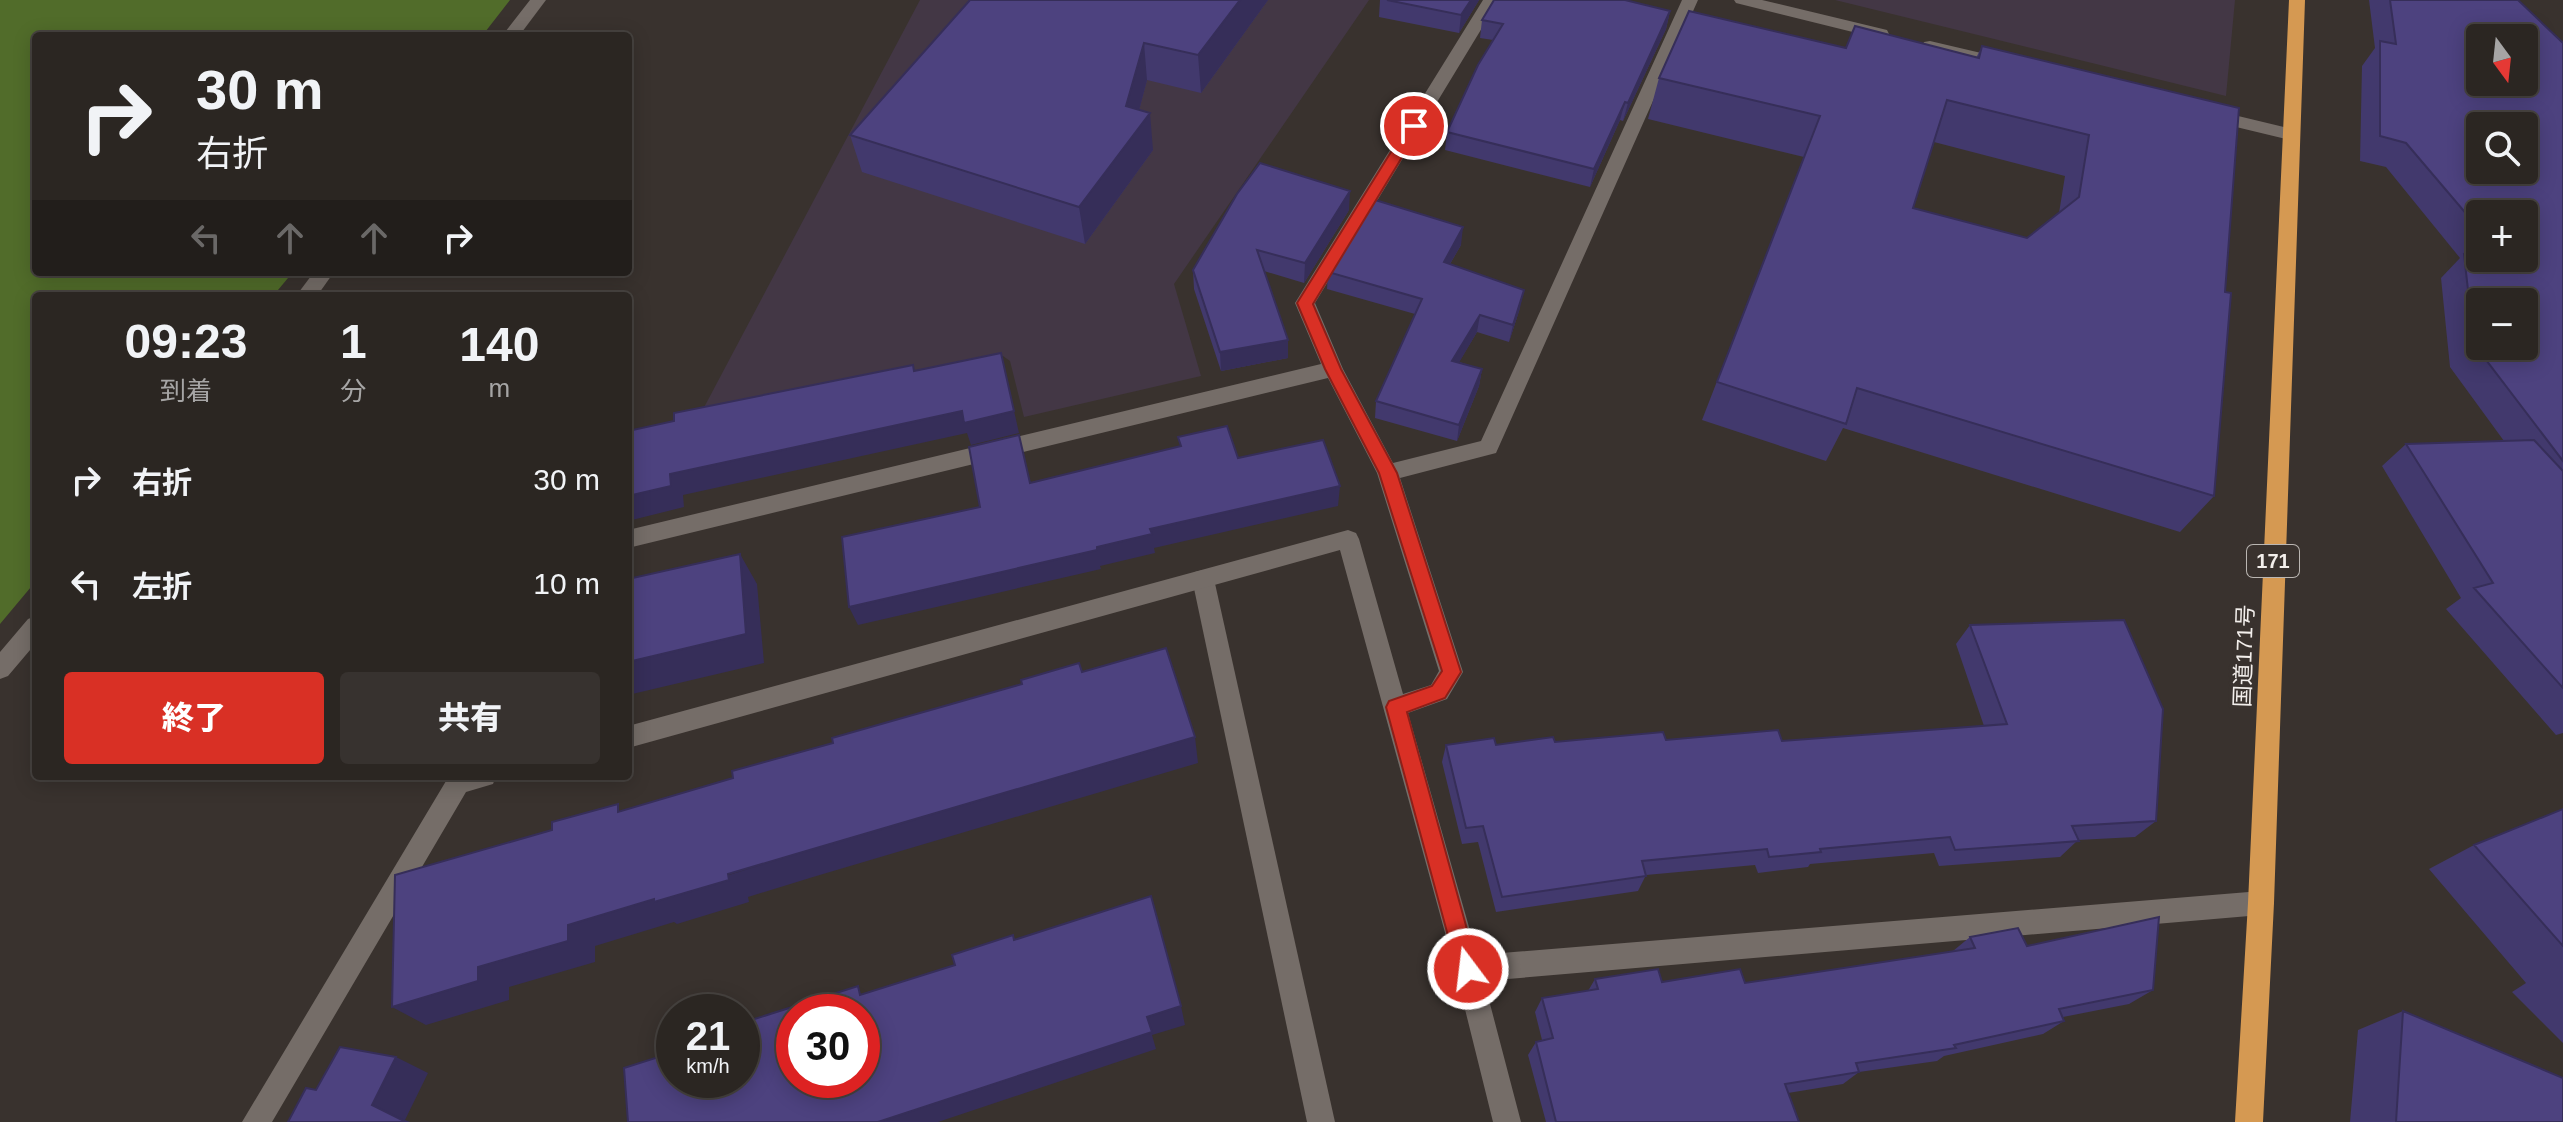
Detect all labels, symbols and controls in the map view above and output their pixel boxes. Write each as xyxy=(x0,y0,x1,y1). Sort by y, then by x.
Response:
north arrow xyxy=(2466,24,2538,96)
map controls xyxy=(2466,24,2538,360)
text: 30 m xyxy=(196,58,324,121)
icon: right xyxy=(64,64,168,168)
pin xyxy=(1380,92,1448,160)
icon: arrive xyxy=(1392,104,1436,148)
button: search xyxy=(2466,112,2538,184)
text: 右折 xyxy=(196,133,268,174)
button: + xyxy=(2466,200,2538,272)
icon: left xyxy=(184,216,228,260)
icon: ahead xyxy=(268,216,312,260)
icon: ahead xyxy=(352,216,396,260)
icon: right xyxy=(436,216,480,260)
button: − xyxy=(2466,288,2538,360)
text: 09:23 xyxy=(125,315,247,368)
text: 1 xyxy=(340,315,367,368)
text: 140 xyxy=(459,318,539,371)
text: m xyxy=(489,373,510,403)
text: 到着 xyxy=(160,376,212,406)
text: 分 xyxy=(340,376,366,406)
icon: right xyxy=(64,458,108,502)
text: 30 m xyxy=(533,463,600,496)
text: 右折 xyxy=(132,466,192,499)
road number: 171 xyxy=(2247,545,2299,577)
icon: left xyxy=(64,562,108,606)
text: 10 m xyxy=(533,567,600,600)
text: 左折 xyxy=(132,570,192,603)
street label: 国道171号 xyxy=(2230,604,2258,708)
button: 終了 xyxy=(64,672,324,764)
button: 共有 xyxy=(340,672,600,764)
position arrow xyxy=(1426,927,1510,1011)
speed limit sign: 30 xyxy=(776,994,880,1098)
text: 21 xyxy=(686,1014,730,1058)
text: km/h xyxy=(686,1055,730,1077)

